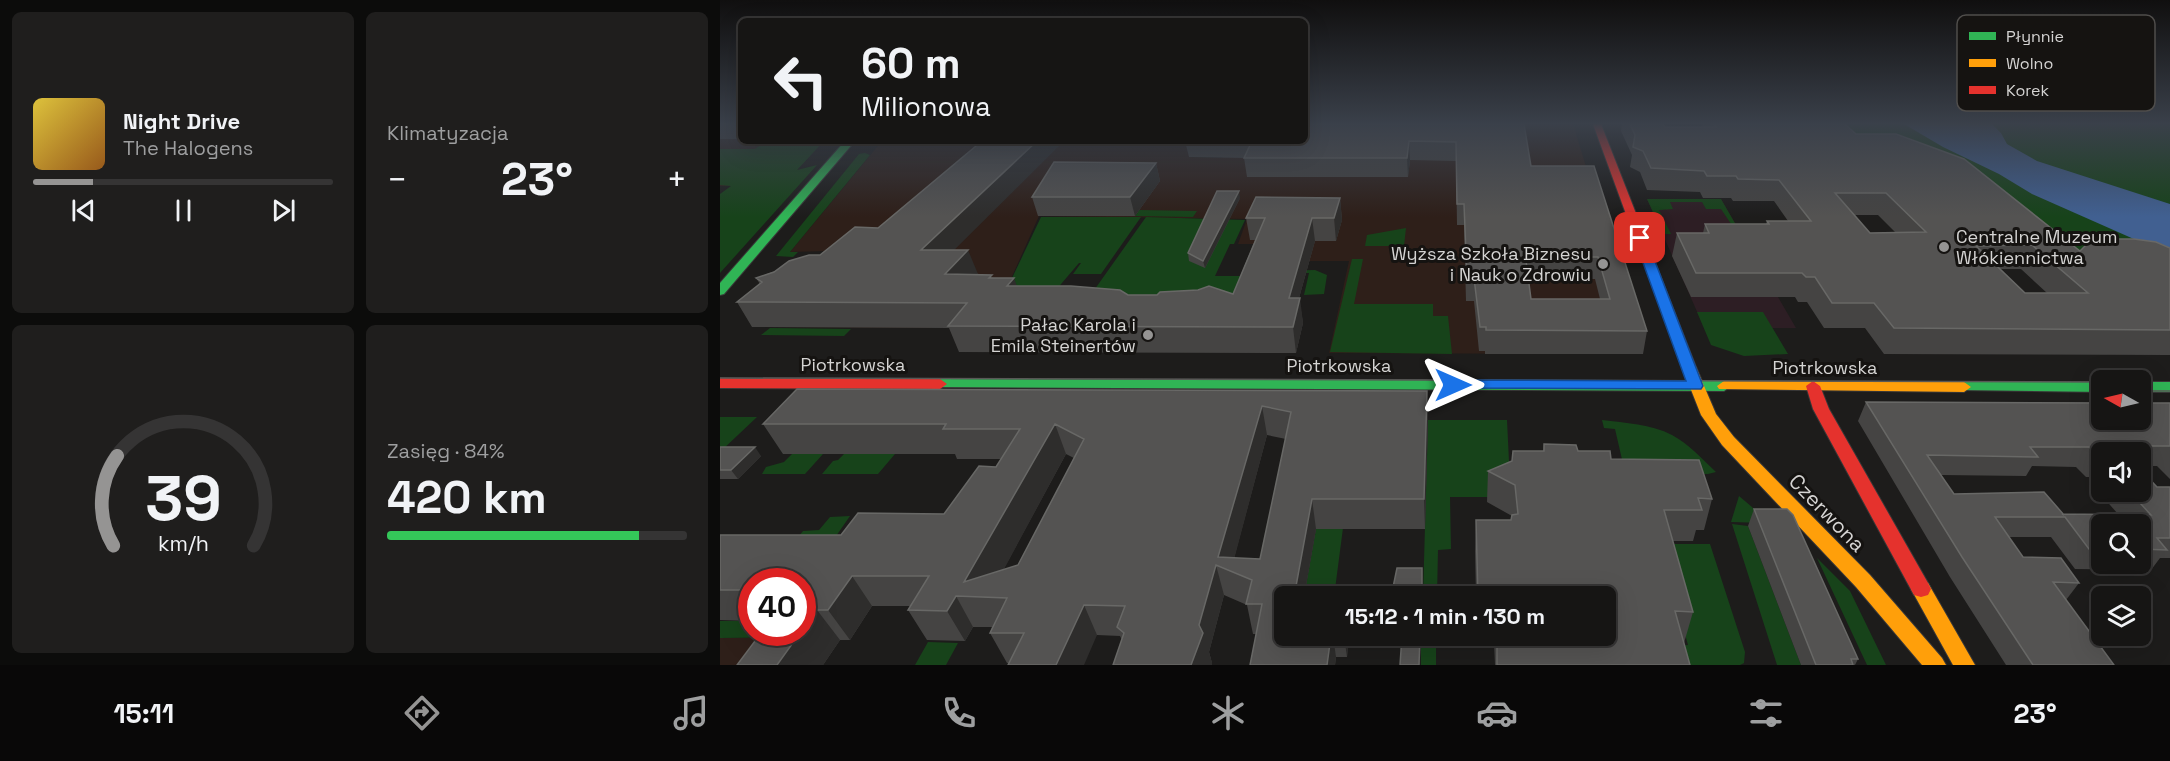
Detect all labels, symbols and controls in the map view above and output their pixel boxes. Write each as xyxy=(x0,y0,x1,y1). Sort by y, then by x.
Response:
legend xyxy=(1957,15,2155,111)
text: Płynnie xyxy=(2006,26,2064,47)
text: 60 m xyxy=(861,37,961,90)
icon: left xyxy=(762,42,840,120)
text: Wolno xyxy=(2006,53,2053,74)
text: Korek xyxy=(2006,80,2050,101)
text: Milionowa xyxy=(861,89,991,124)
text: Night Drive xyxy=(123,107,240,135)
text: Klimatyzacja xyxy=(387,120,509,146)
text: The Halogens xyxy=(123,135,253,161)
text: 23° xyxy=(501,151,573,208)
text: − xyxy=(387,159,407,201)
text: + xyxy=(667,159,687,201)
icon: previous xyxy=(67,194,100,227)
icon: pause xyxy=(167,194,200,227)
icon: next xyxy=(267,194,300,227)
pin xyxy=(1614,212,1665,263)
icon: arrive xyxy=(1623,221,1656,254)
place label: Centralne Muzeum Włókiennictwa xyxy=(1956,225,2118,269)
marker: Centralne Muzeum Włókiennictwa xyxy=(1937,240,1951,254)
place label: Wyższa Szkoła Biznesu i Nauk o Zdrowiu xyxy=(1391,242,1591,286)
marker: Wyższa Szkoła Biznesu i Nauk o Zdrowiu xyxy=(1596,257,1610,271)
place label: Pałac Karola i Emila Steinertów xyxy=(991,313,1136,357)
marker: Pałac Karola i Emila Steinertów xyxy=(1141,328,1155,342)
street label: Piotrkowska xyxy=(801,353,905,376)
position arrow xyxy=(1421,353,1485,417)
street label: Piotrkowska xyxy=(1287,354,1391,377)
street label: Piotrkowska xyxy=(1773,356,1877,379)
north arrow xyxy=(2091,370,2151,430)
map controls xyxy=(2091,370,2151,646)
text: Zasięg · 84% xyxy=(387,438,505,464)
button: sound xyxy=(2091,442,2151,502)
text: 39 xyxy=(145,459,221,538)
street label: Czerwona xyxy=(1783,468,1871,558)
text: 420 km xyxy=(387,469,547,526)
button: search xyxy=(2091,514,2151,574)
text: km/h xyxy=(157,530,209,557)
speed limit sign: 40 xyxy=(738,568,816,646)
button: layers xyxy=(2091,586,2151,646)
text: 15:12 · 1 min · 130 m xyxy=(1345,602,1545,630)
icon: directions xyxy=(401,692,443,734)
icon: music xyxy=(670,692,712,734)
icon: phone xyxy=(938,692,980,734)
icon: climate xyxy=(1207,692,1249,734)
icon: car xyxy=(1476,692,1518,734)
icon: filters xyxy=(1745,692,1787,734)
text: 15:11 xyxy=(113,696,174,731)
text: 23° xyxy=(2013,696,2057,731)

